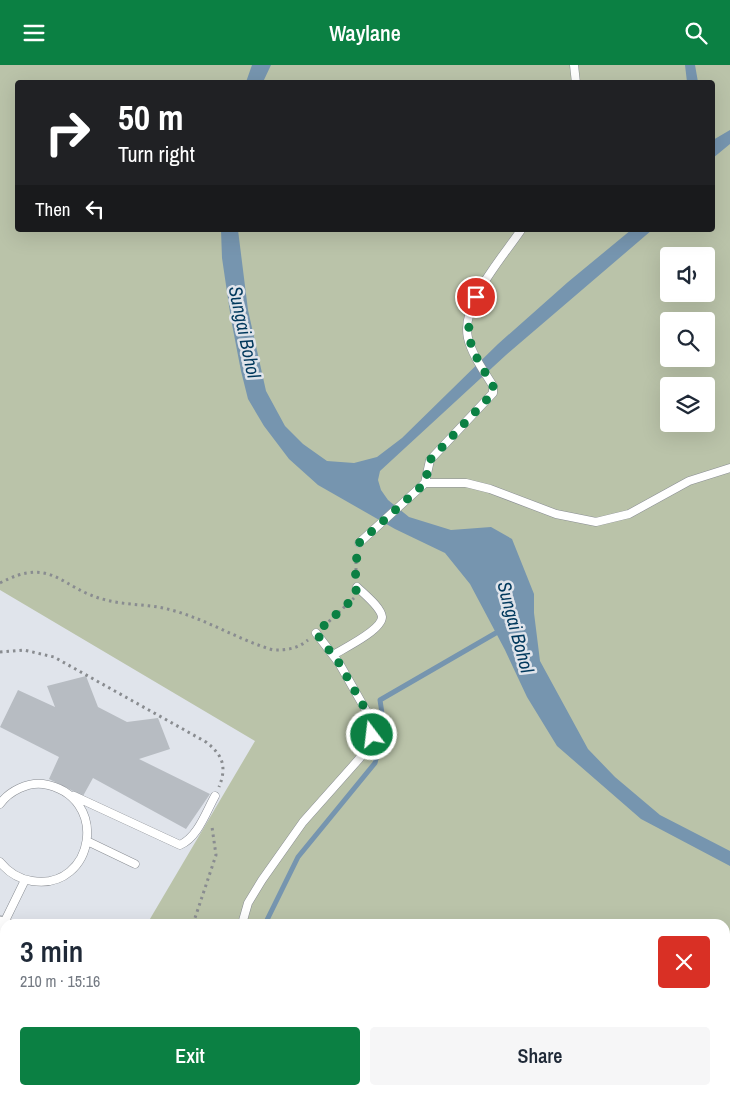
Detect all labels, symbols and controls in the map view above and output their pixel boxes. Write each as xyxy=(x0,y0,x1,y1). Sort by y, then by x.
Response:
text: Waylane xyxy=(329,18,401,48)
icon: menu xyxy=(20,19,48,47)
icon: search xyxy=(682,19,710,47)
text: 50 m xyxy=(118,94,183,141)
icon: right xyxy=(35,100,100,165)
text: Turn right xyxy=(118,139,195,169)
icon: left xyxy=(81,195,109,223)
text: Then xyxy=(35,196,71,222)
map controls xyxy=(660,247,715,432)
button: sound xyxy=(660,247,715,302)
pin xyxy=(455,276,497,318)
icon: arrive xyxy=(462,283,490,311)
water label: Sungai Bohol xyxy=(223,284,268,381)
button: search xyxy=(660,312,715,367)
button: layers xyxy=(660,377,715,432)
water label: Sungai Bohol xyxy=(491,578,541,676)
position arrow xyxy=(345,708,397,760)
text: 3 min xyxy=(20,931,83,971)
button: close xyxy=(658,936,710,988)
text: 210 m · 15:16 xyxy=(20,970,100,992)
button: Exit xyxy=(20,1027,360,1085)
button: Share xyxy=(370,1027,710,1085)

